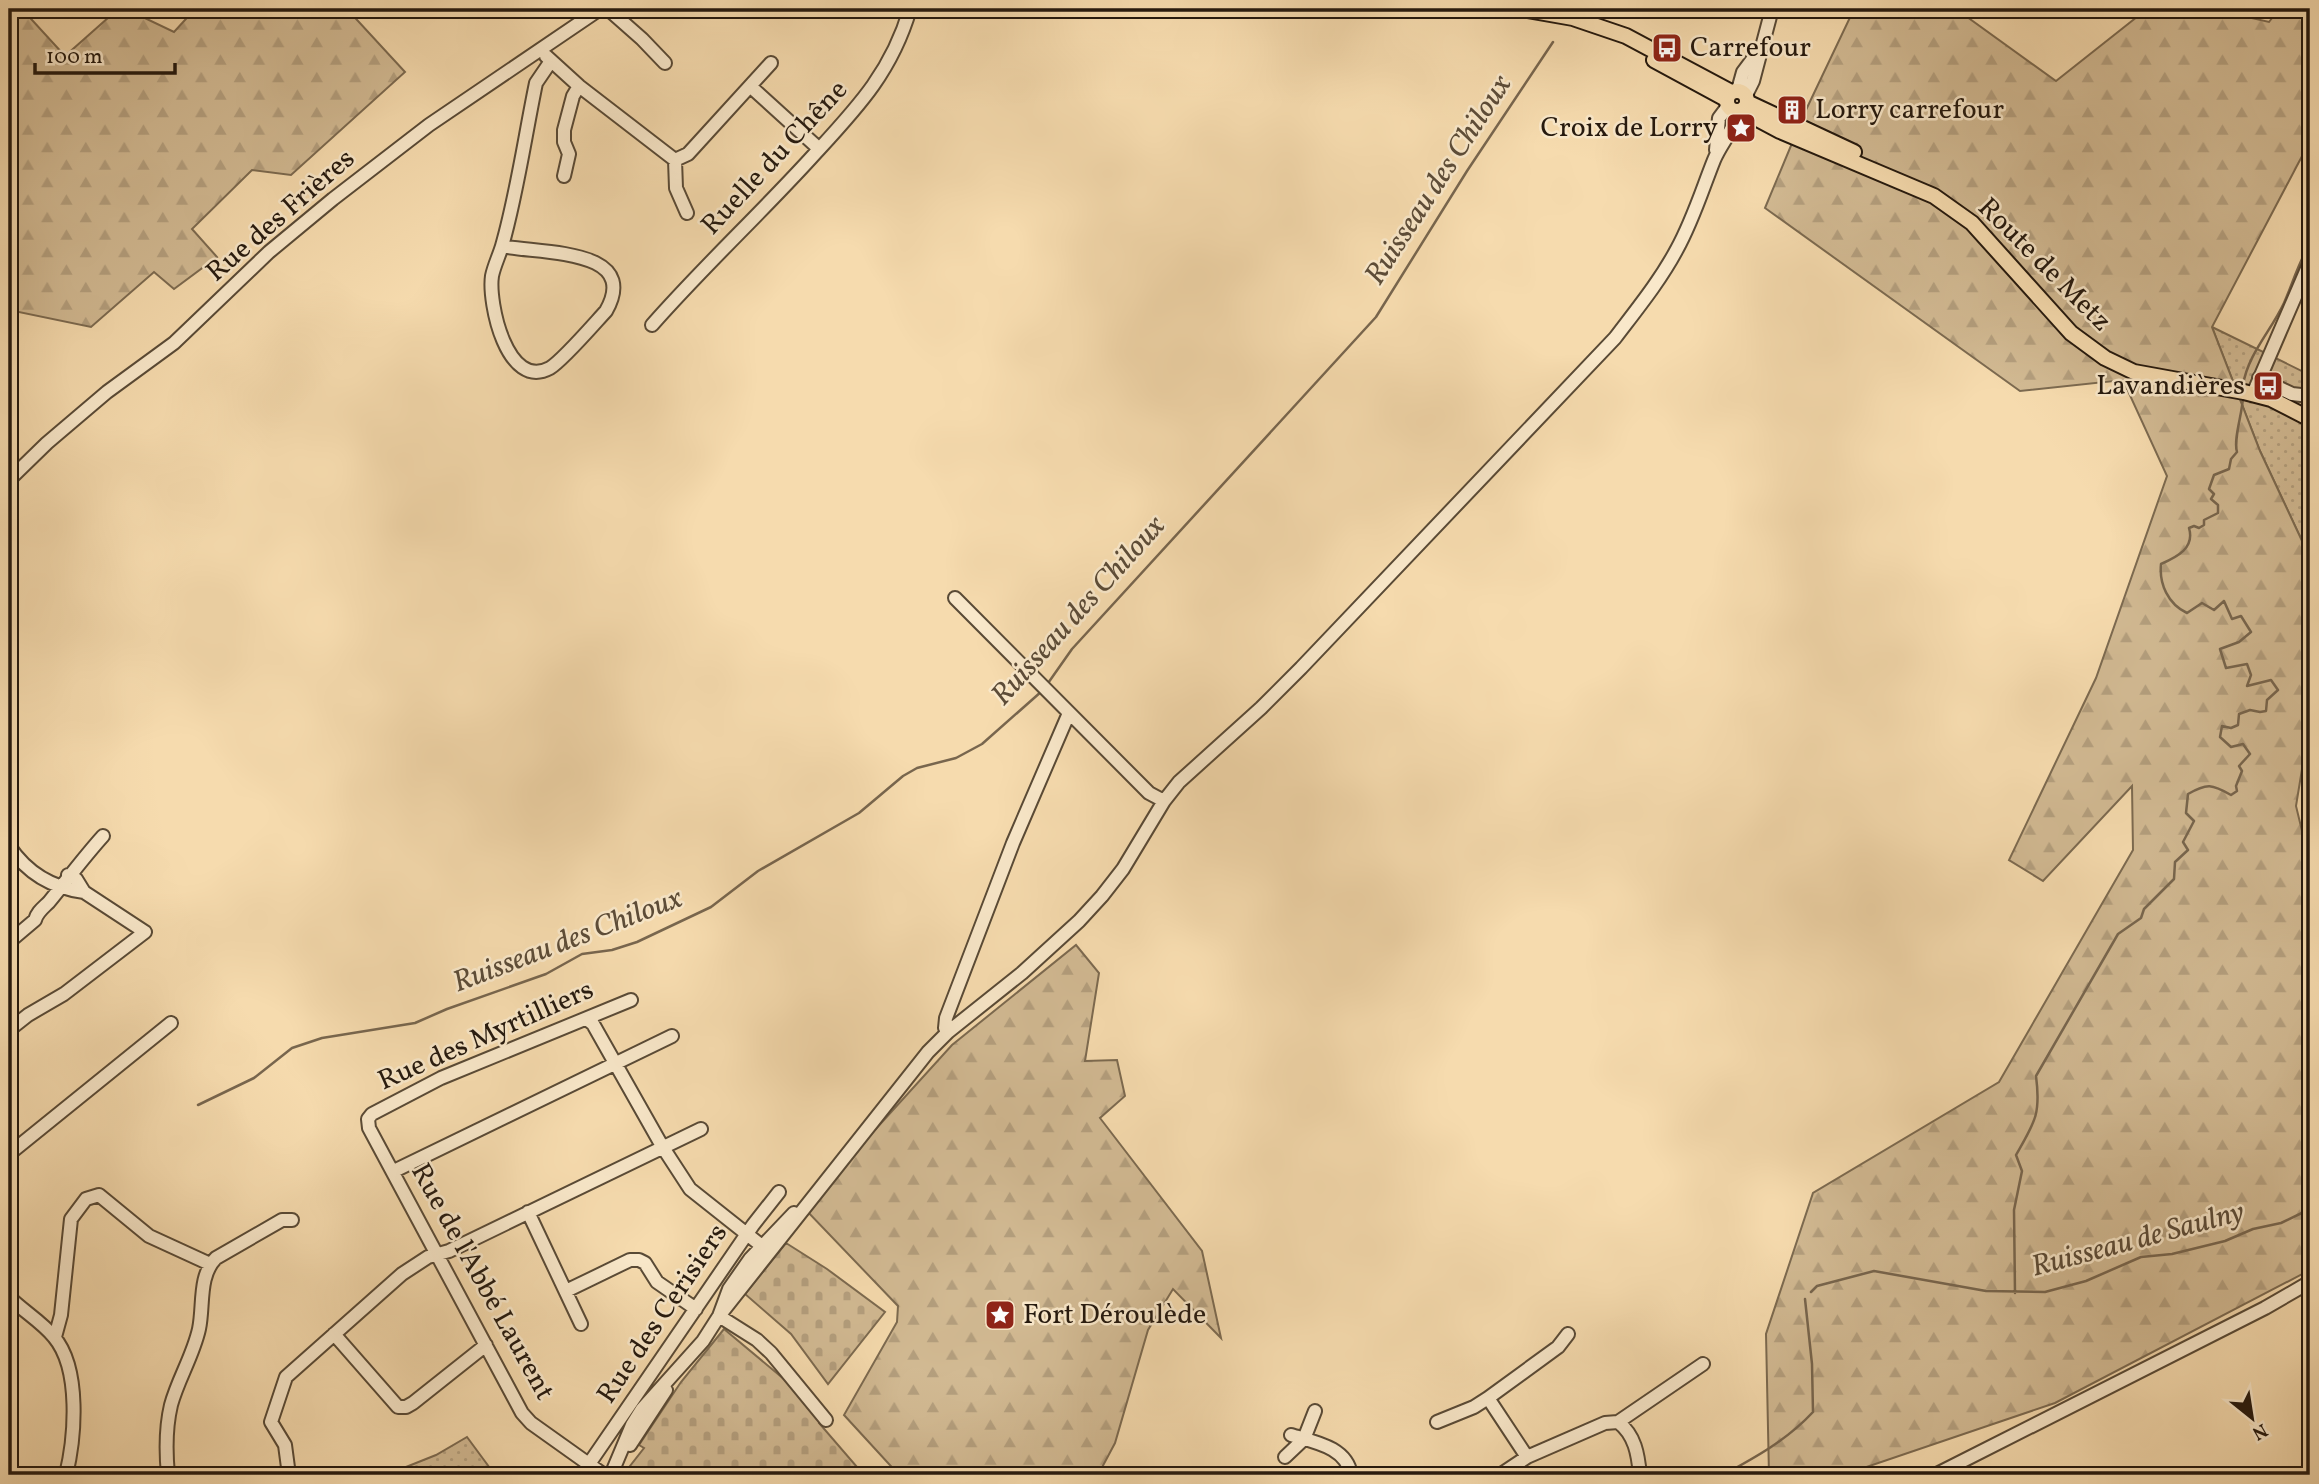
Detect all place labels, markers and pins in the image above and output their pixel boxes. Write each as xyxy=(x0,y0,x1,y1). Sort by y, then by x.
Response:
place label: Carrefour xyxy=(1690,29,1811,68)
bus stop icon: Carrefour xyxy=(1650,31,1684,65)
place label: Lorry carrefour xyxy=(1815,91,2004,130)
building icon: Lorry carrefour xyxy=(1775,93,1809,127)
place label: Croix de Lorry xyxy=(1541,109,1718,148)
place icon: Croix de Lorry xyxy=(1724,111,1758,145)
place label: Lavandières xyxy=(2096,367,2245,406)
bus stop icon: Lavandières xyxy=(2251,369,2285,403)
place label: Fort Déroulède xyxy=(1023,1296,1206,1335)
place icon: Fort Déroulède xyxy=(983,1298,1017,1332)

